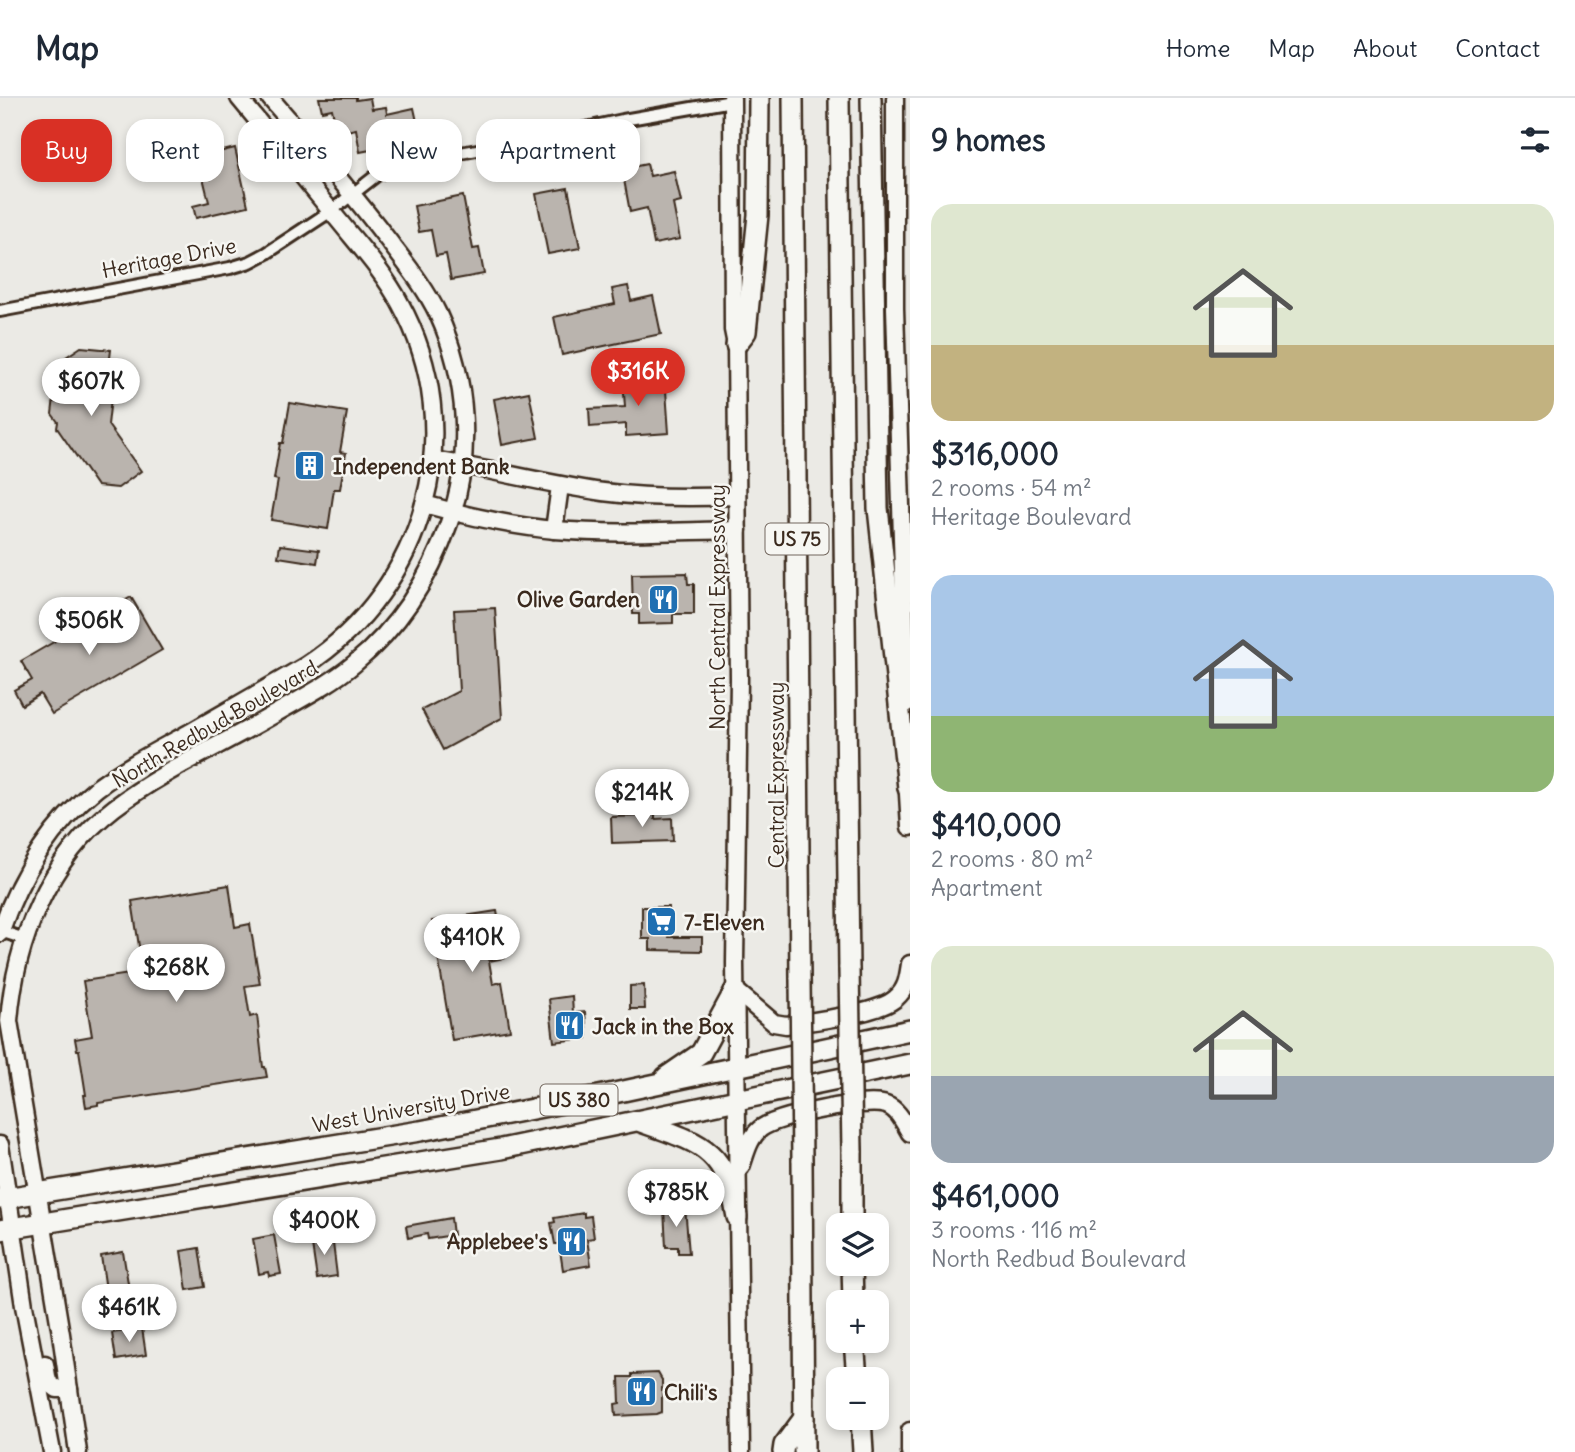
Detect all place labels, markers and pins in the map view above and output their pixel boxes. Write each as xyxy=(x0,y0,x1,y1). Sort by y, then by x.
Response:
pin: $316K xyxy=(589,348,687,408)
pin: $607K xyxy=(42,358,140,418)
building icon: Independent Bank xyxy=(293,449,327,483)
place label: Independent Bank xyxy=(333,453,510,480)
restaurant icon: Olive Garden xyxy=(646,582,680,616)
place label: Olive Garden xyxy=(517,586,640,613)
pin: $506K xyxy=(40,598,138,657)
pin: $214K xyxy=(593,770,691,829)
supermarket icon: 7-Eleven xyxy=(644,905,678,939)
place label: 7-Eleven xyxy=(684,909,765,936)
pin: $410K xyxy=(423,914,521,974)
pin: $268K xyxy=(127,944,225,1004)
restaurant icon: Jack in the Box xyxy=(552,1009,586,1043)
place label: Jack in the Box xyxy=(592,1013,735,1040)
pin: $785K xyxy=(627,1170,725,1229)
pin: $400K xyxy=(275,1198,373,1257)
restaurant icon: Applebee's xyxy=(554,1224,588,1258)
place label: Applebee's xyxy=(447,1228,548,1255)
pin: $461K xyxy=(80,1284,178,1344)
restaurant icon: Chili's xyxy=(624,1375,658,1409)
place label: Chili's xyxy=(664,1379,718,1406)

